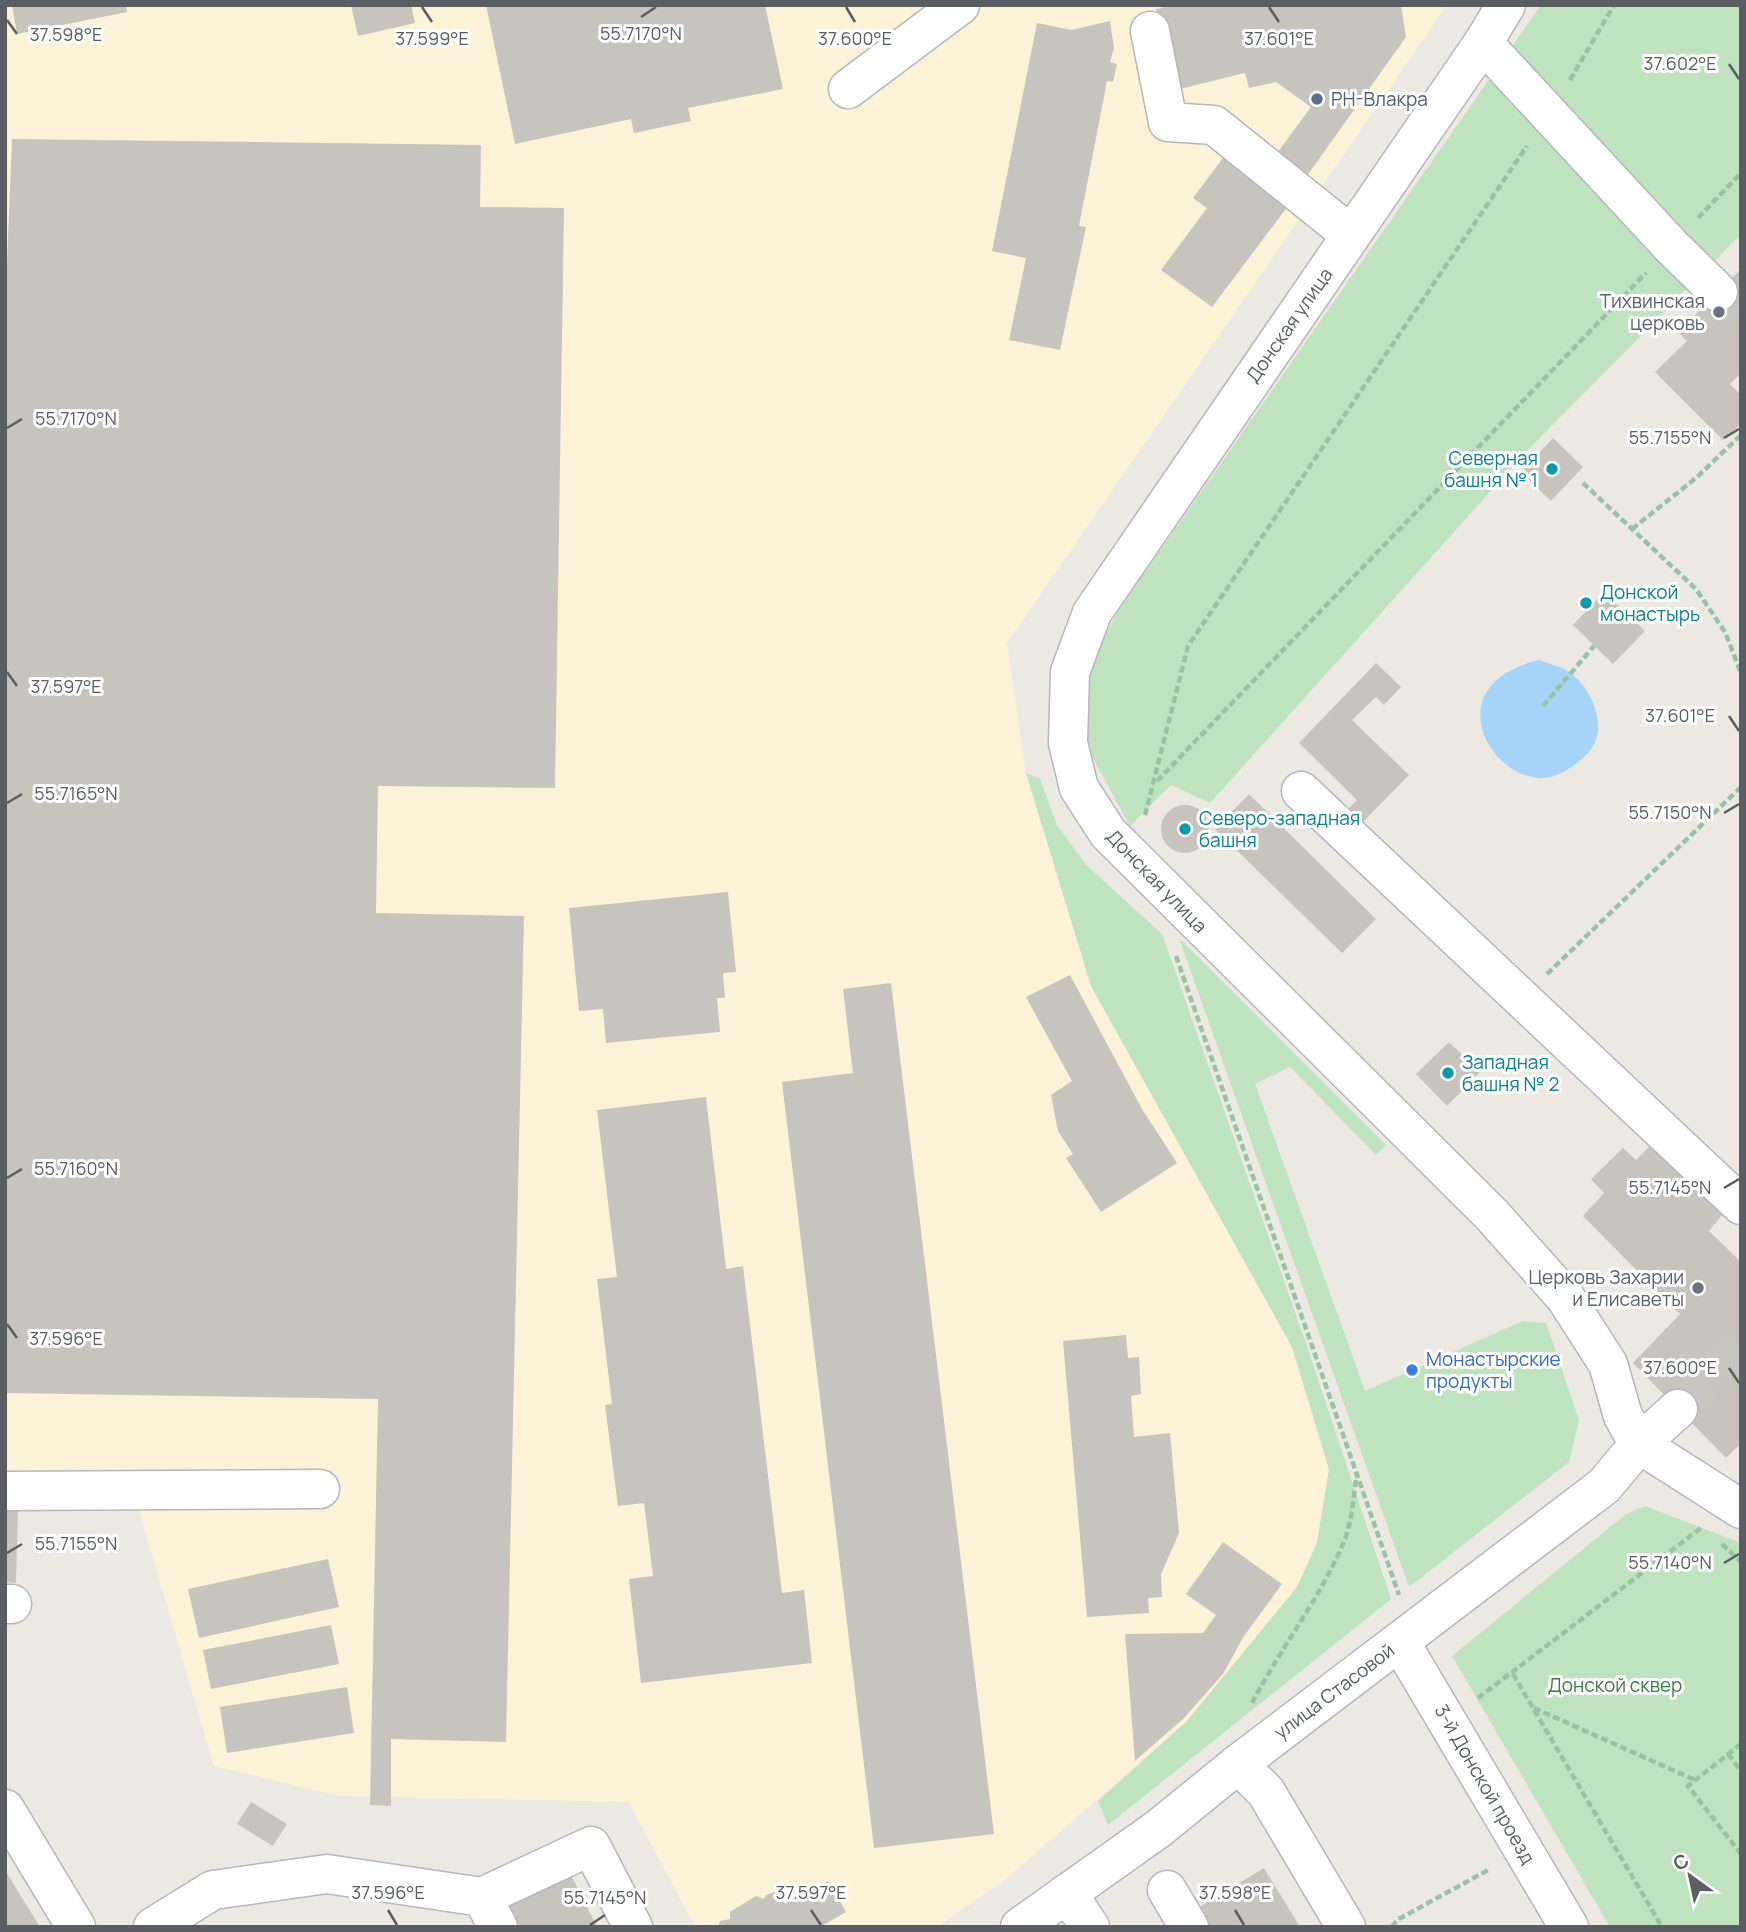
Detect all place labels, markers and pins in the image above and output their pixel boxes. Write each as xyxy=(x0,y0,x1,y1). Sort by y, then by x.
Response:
place label: РН-Влакра xyxy=(1331,86,1428,112)
marker: РН-Влакра xyxy=(1309,91,1325,107)
place label: Тихвинская церковь xyxy=(1600,288,1705,336)
marker: Тихвинская церковь xyxy=(1711,304,1727,320)
place label: Северная башня № 1 xyxy=(1444,445,1538,493)
marker: Северная башня № 1 xyxy=(1544,461,1560,477)
place label: Донской монастырь xyxy=(1600,579,1700,627)
marker: Донской монастырь xyxy=(1578,595,1594,611)
place label: Северо-западная башня xyxy=(1199,805,1360,853)
marker: Северо-западная башня xyxy=(1177,821,1193,837)
place label: Западная башня № 2 xyxy=(1462,1049,1559,1097)
marker: Западная башня № 2 xyxy=(1440,1065,1456,1081)
place label: Церковь Захарии и Елисаветы xyxy=(1528,1264,1684,1312)
marker: Церковь Захарии и Елисаветы xyxy=(1690,1280,1706,1296)
place label: Монастырские продукты xyxy=(1426,1346,1561,1394)
marker: Монастырские продукты xyxy=(1404,1362,1420,1378)

